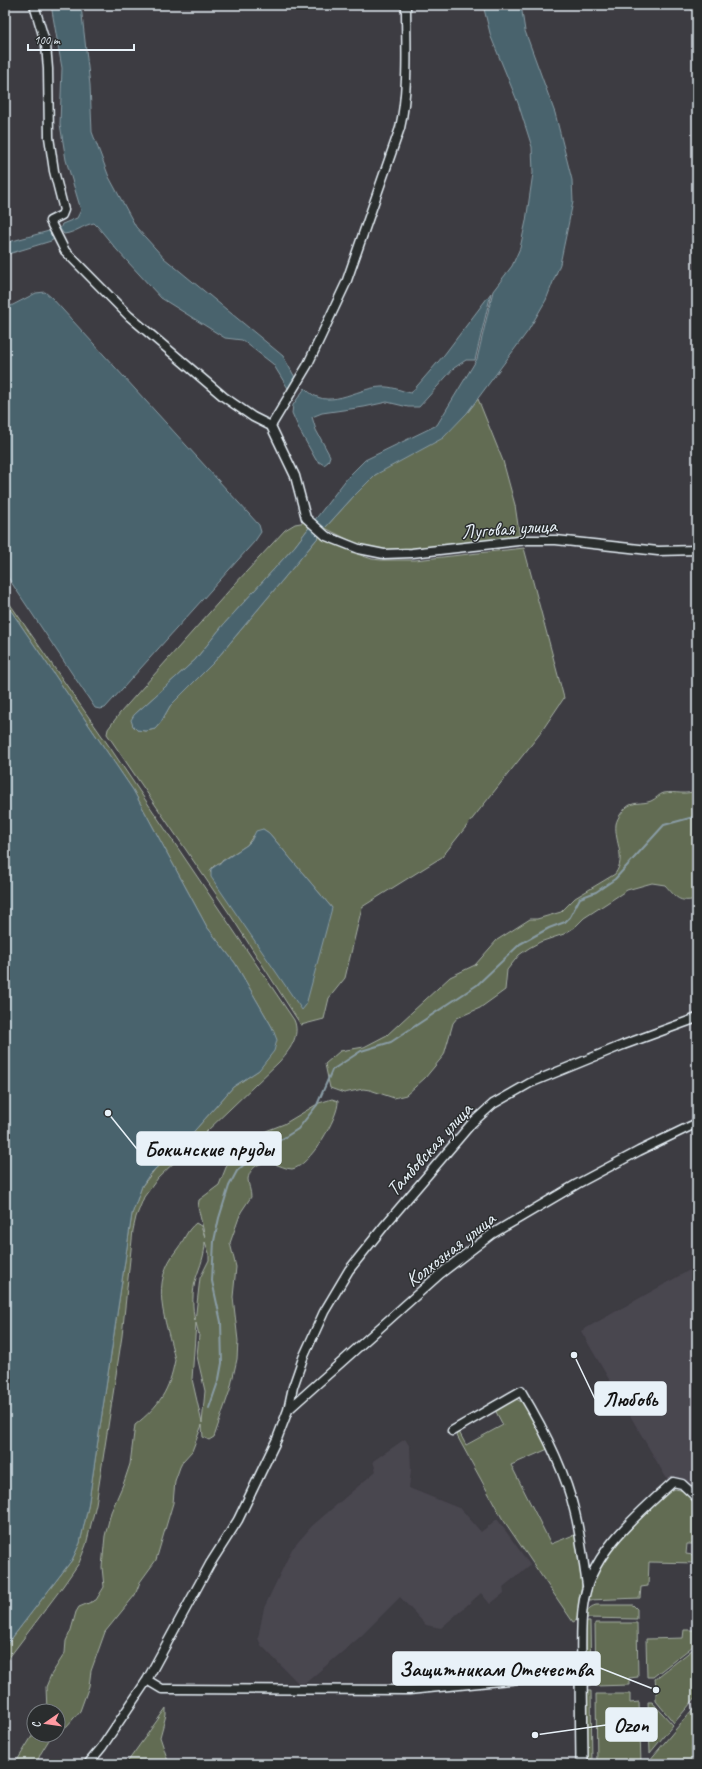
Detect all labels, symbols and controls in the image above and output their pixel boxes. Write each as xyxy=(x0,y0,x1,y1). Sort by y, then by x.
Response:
scale bar xyxy=(28,26,134,52)
text: 100 m xyxy=(34,32,61,48)
street label: Луговая улица xyxy=(461,513,559,544)
street label: Тамбовская улица xyxy=(381,1096,479,1201)
callout: Бокинские пруды xyxy=(137,1132,281,1165)
text: Бокинские пруды xyxy=(144,1136,276,1163)
street label: Колхозная улица xyxy=(400,1206,501,1292)
callout: Любовь xyxy=(595,1382,666,1415)
text: Любовь xyxy=(602,1386,659,1412)
callout: Защитникам Отечества xyxy=(393,1652,600,1685)
text: Защитникам Отечества xyxy=(399,1656,595,1682)
north arrow xyxy=(26,1703,66,1743)
callout: Ozon xyxy=(606,1708,657,1741)
text: Ozon xyxy=(613,1712,649,1738)
text: С xyxy=(28,1719,44,1729)

